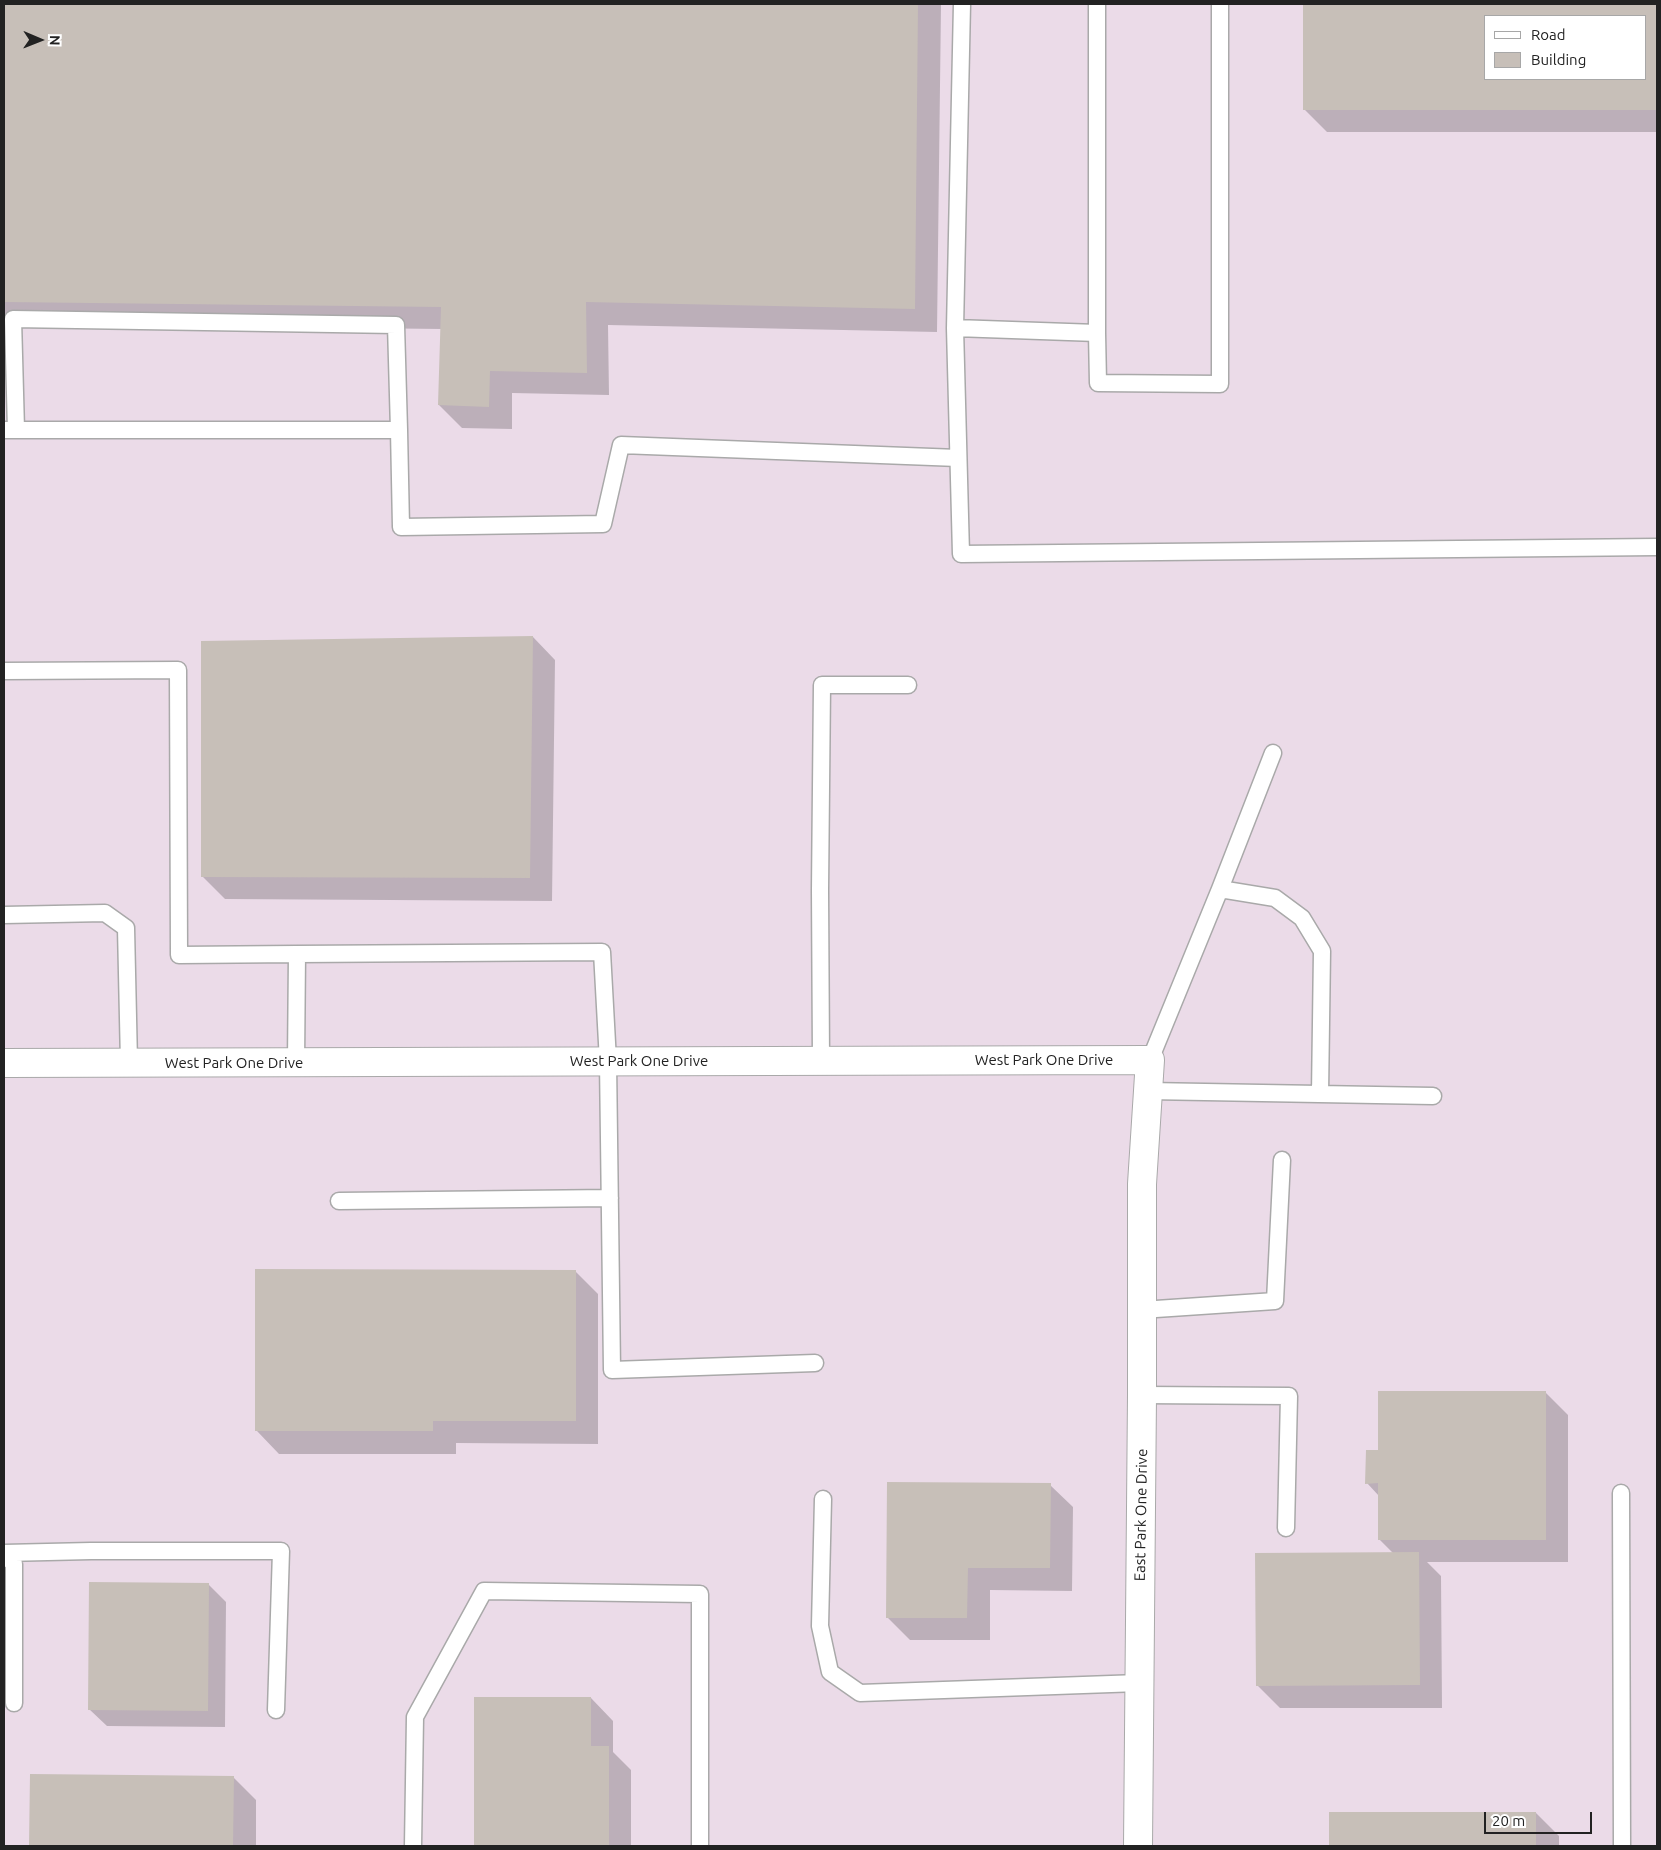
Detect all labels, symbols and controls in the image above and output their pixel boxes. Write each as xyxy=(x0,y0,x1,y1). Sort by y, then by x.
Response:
north arrow xyxy=(15,15,65,65)
legend xyxy=(1484,15,1646,80)
text: Road xyxy=(1531,26,1566,43)
text: N xyxy=(47,35,63,46)
text: Building xyxy=(1531,51,1586,68)
street label: West Park One Drive xyxy=(975,1051,1113,1069)
street label: West Park One Drive xyxy=(570,1052,708,1070)
street label: West Park One Drive xyxy=(165,1054,303,1072)
street label: East Park One Drive xyxy=(1131,1449,1151,1581)
scale bar xyxy=(1486,1802,1594,1834)
text: 20 m xyxy=(1492,1812,1525,1829)

